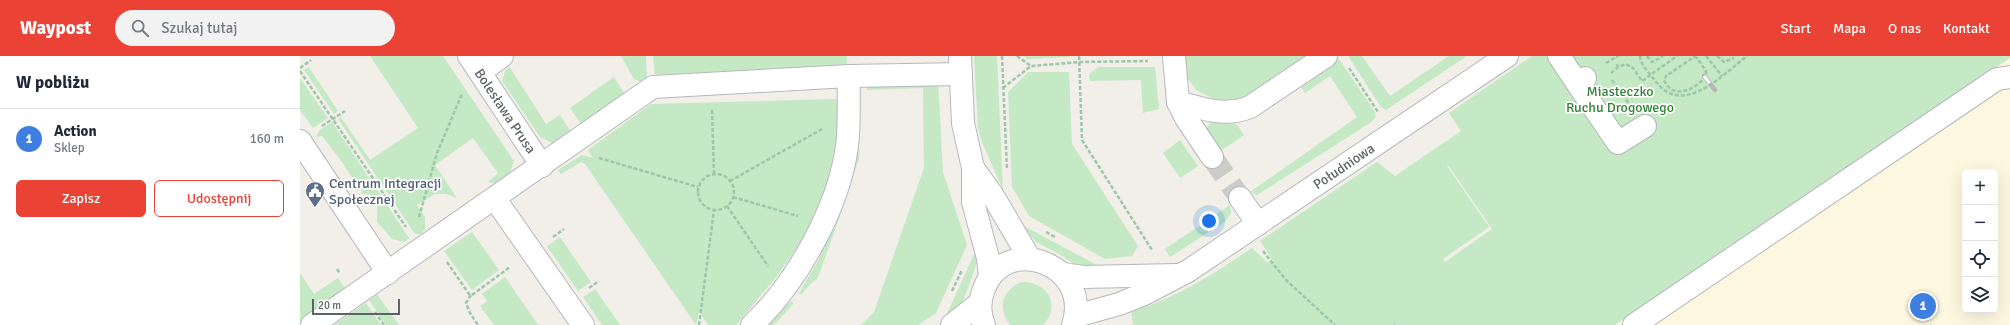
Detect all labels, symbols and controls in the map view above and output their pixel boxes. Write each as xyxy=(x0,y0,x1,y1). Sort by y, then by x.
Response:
search box xyxy=(115,10,395,46)
text: Waypost xyxy=(20,16,91,40)
icon: search xyxy=(129,17,151,39)
text: Szukaj tutaj xyxy=(161,19,238,37)
text: Start xyxy=(1781,20,1811,37)
text: Mapa xyxy=(1833,20,1866,37)
text: O nas xyxy=(1888,20,1921,37)
text: Kontakt xyxy=(1943,20,1990,37)
street label: Bolesława Prusa xyxy=(471,66,539,157)
text: W pobliżu xyxy=(16,72,89,93)
park label: Miasteczko Ruchu Drogowego xyxy=(1566,83,1674,116)
text: Action xyxy=(54,122,97,140)
text: 1 xyxy=(25,131,33,147)
text: 160 m xyxy=(250,131,284,147)
text: Sklep xyxy=(54,140,85,156)
street label: Południowa xyxy=(1310,140,1378,193)
map controls xyxy=(1962,169,1998,313)
button: + xyxy=(1962,169,1998,205)
place label: Centrum Integracji Społecznej xyxy=(329,175,441,208)
button: Zapisz xyxy=(16,180,146,217)
button: Udostępnij xyxy=(154,180,284,217)
public building icon: Centrum Integracji Społecznej xyxy=(304,180,326,208)
button: − xyxy=(1962,205,1998,241)
your location xyxy=(1199,211,1219,231)
button: locate xyxy=(1962,241,1998,277)
button: layers xyxy=(1962,277,1998,313)
pin: 1 xyxy=(1910,291,1936,321)
scale bar xyxy=(312,297,400,316)
text: 20 m xyxy=(318,299,341,312)

